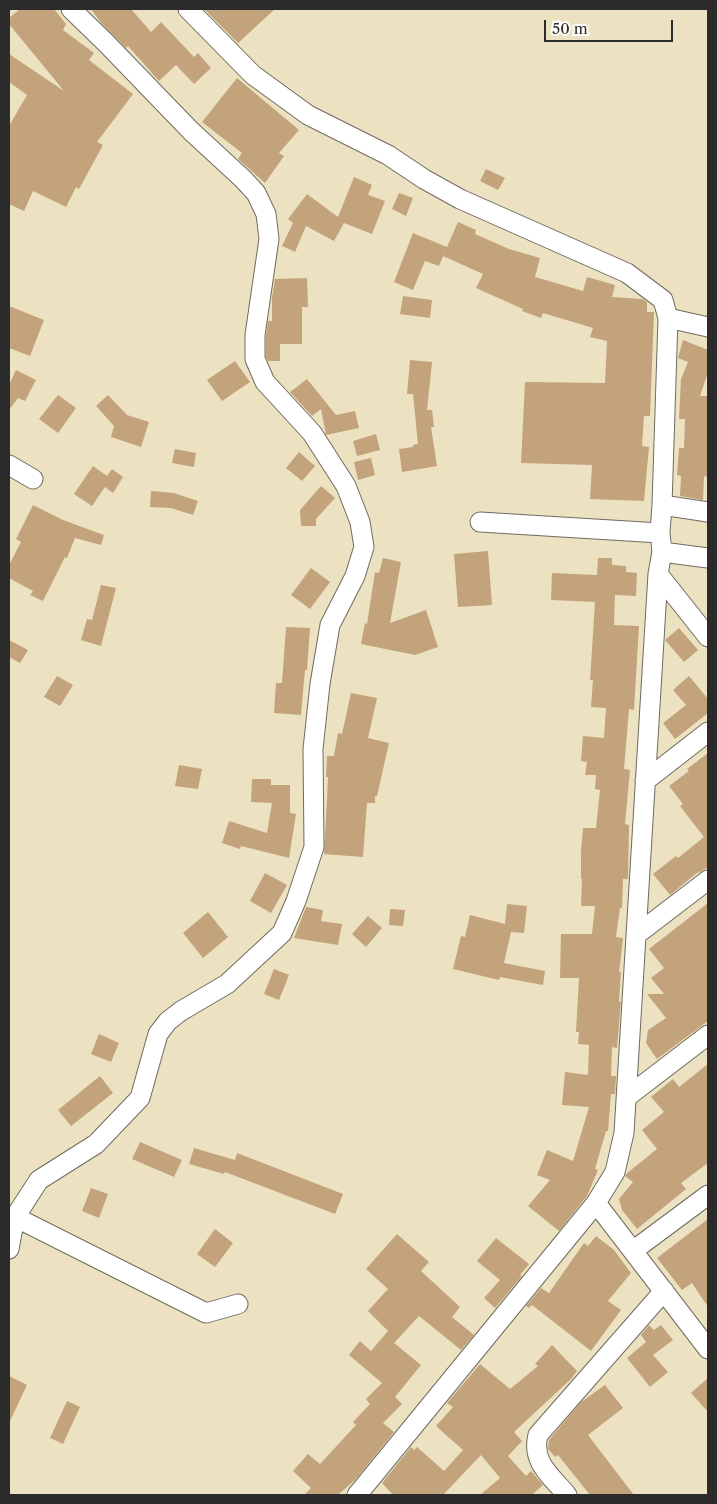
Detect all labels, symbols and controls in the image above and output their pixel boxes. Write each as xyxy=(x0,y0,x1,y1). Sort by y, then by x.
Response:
scale bar xyxy=(547,10,676,42)
text: 50 m xyxy=(552,19,588,38)

